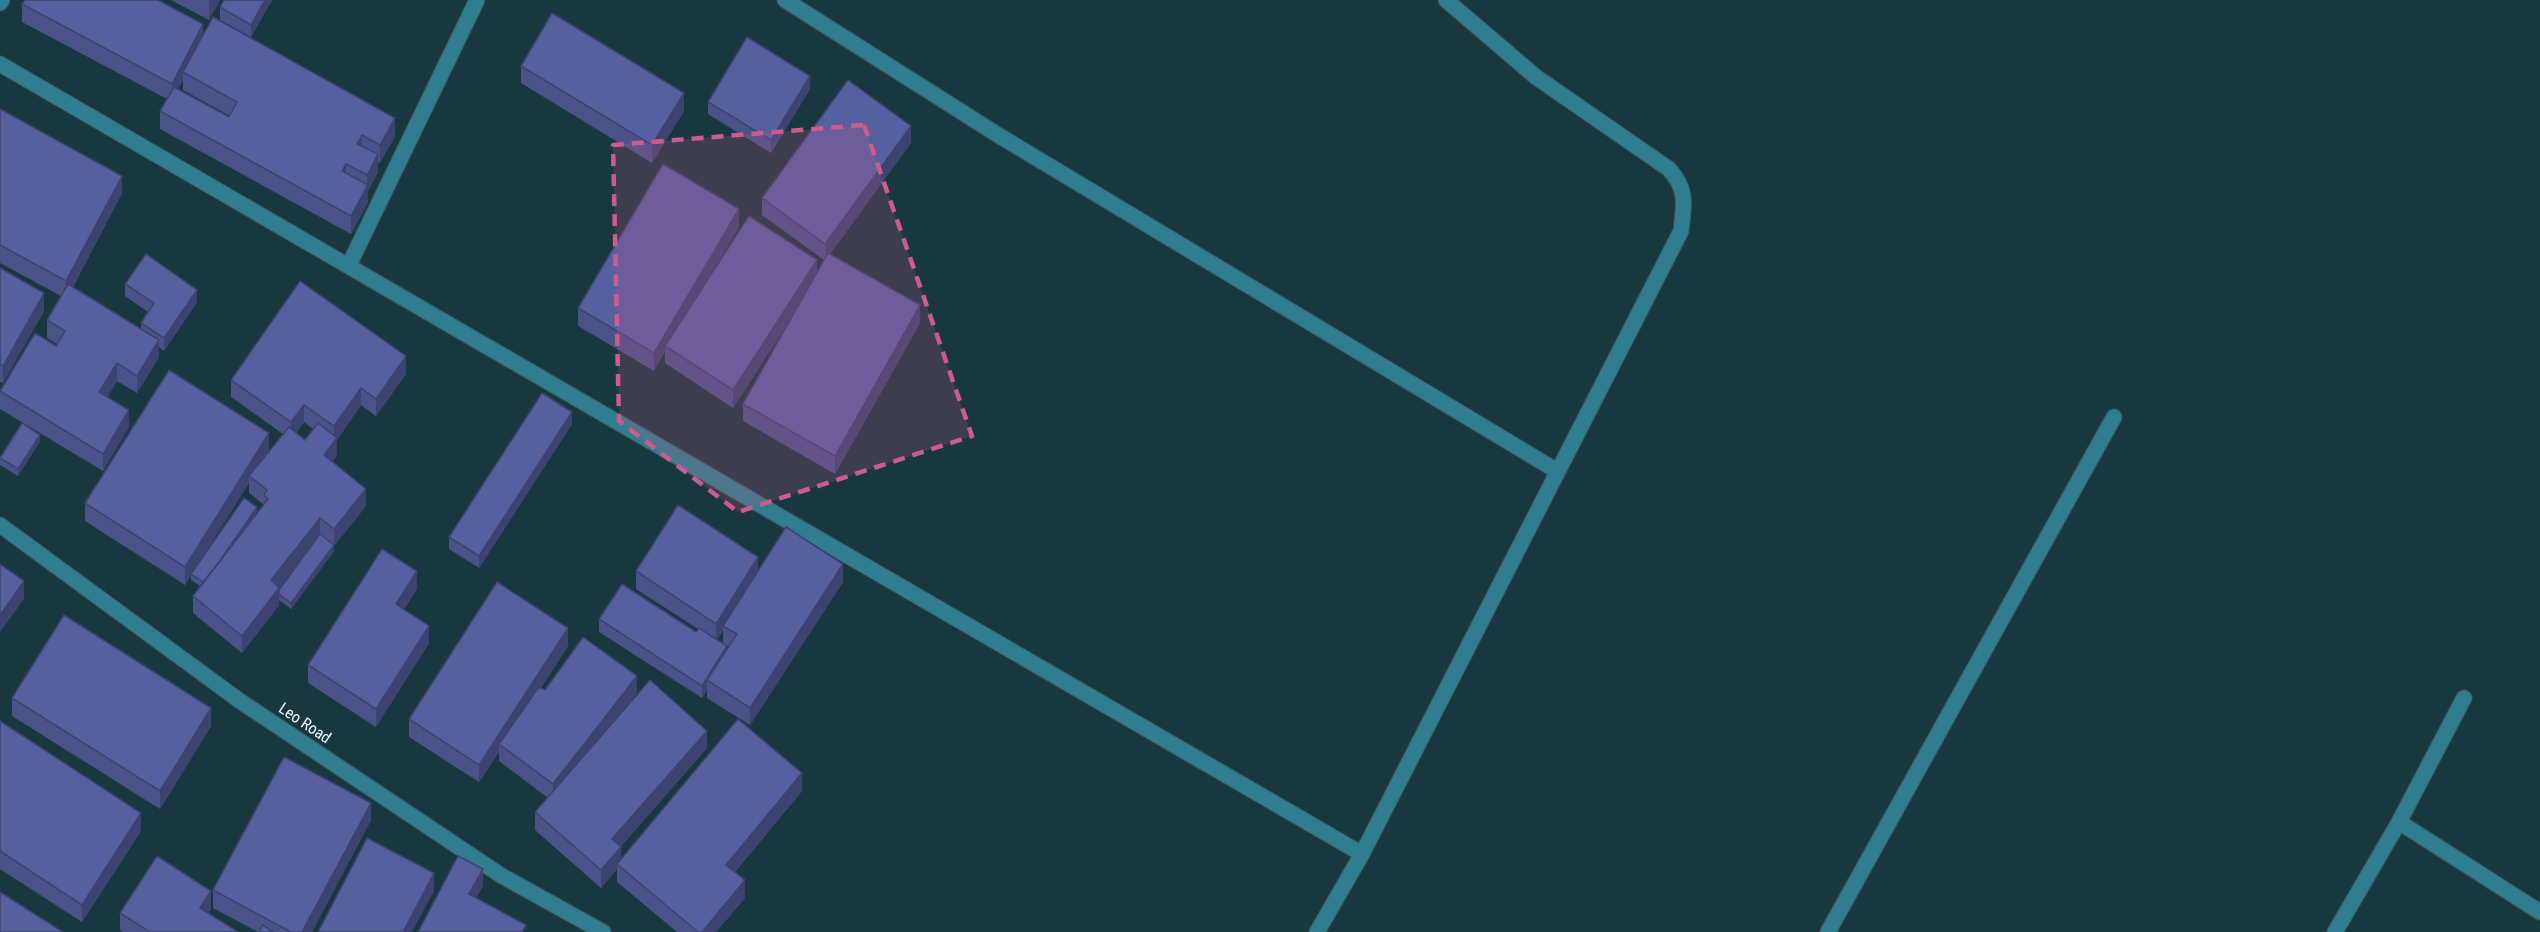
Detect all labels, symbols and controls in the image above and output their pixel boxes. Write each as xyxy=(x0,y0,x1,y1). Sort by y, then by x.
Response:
street label: Leo Road xyxy=(275,699,335,747)

